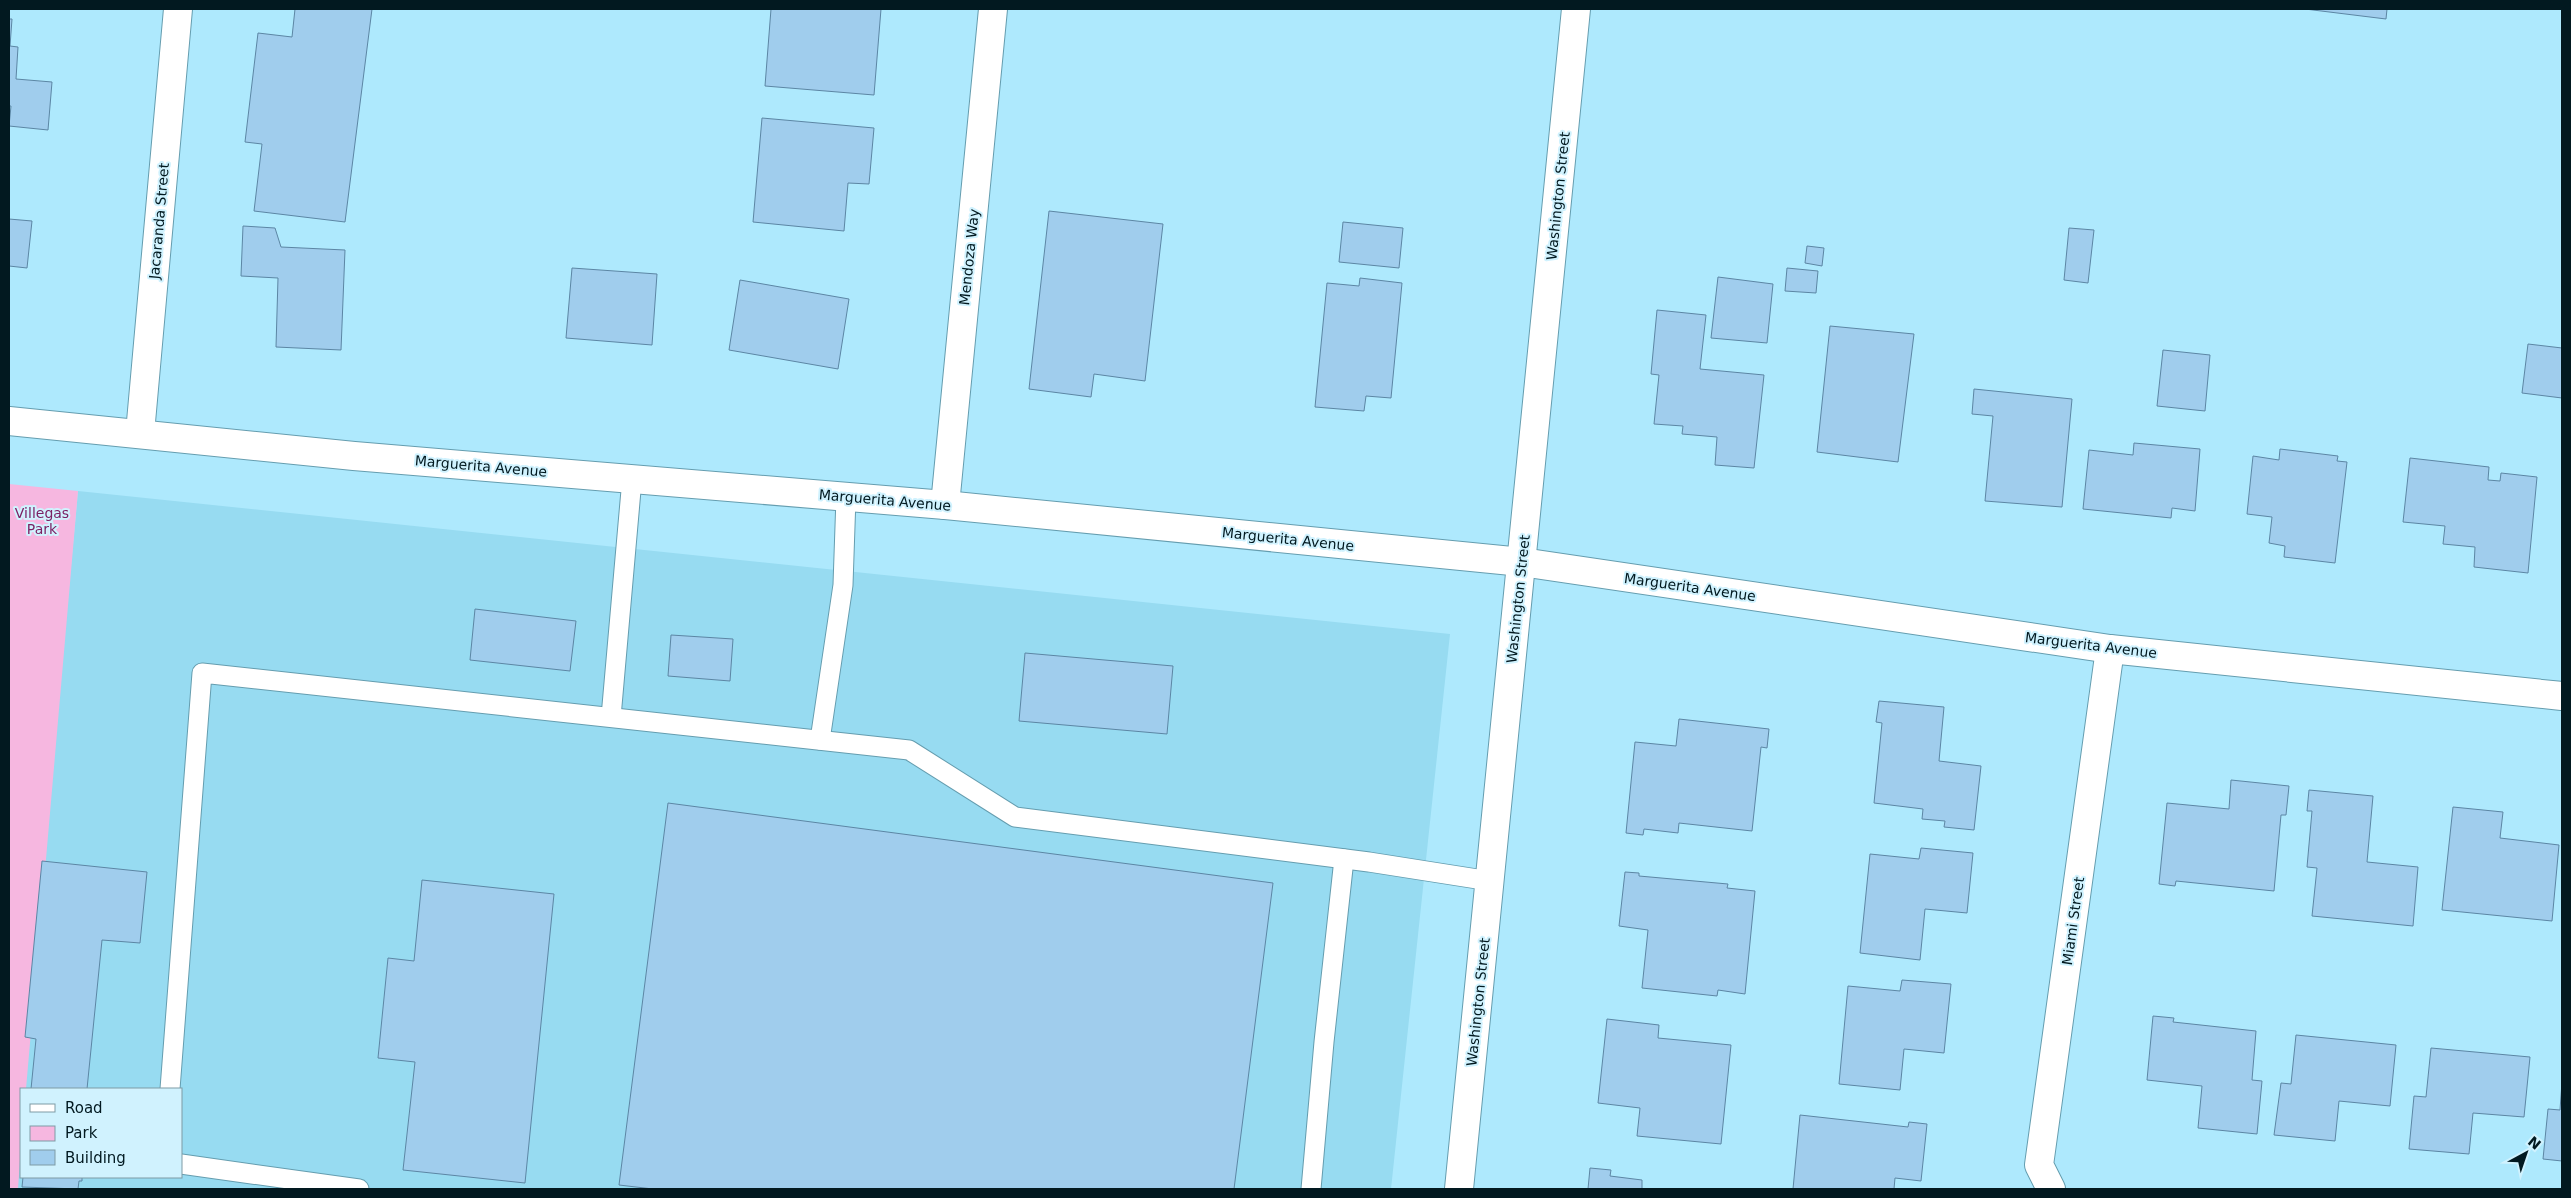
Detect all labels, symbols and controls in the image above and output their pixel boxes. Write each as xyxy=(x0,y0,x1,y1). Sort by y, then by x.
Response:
street label: Washington Street xyxy=(1543,130,1573,261)
street label: Jacaranda Street xyxy=(146,162,172,281)
street label: Mendoza Way xyxy=(956,208,982,306)
street label: Marguerita Avenue xyxy=(414,452,548,480)
street label: Marguerita Avenue xyxy=(818,486,952,514)
park label: Villegas Park xyxy=(15,505,69,537)
street label: Marguerita Avenue xyxy=(1221,524,1355,554)
street label: Washington Street xyxy=(1503,533,1533,664)
street label: Marguerita Avenue xyxy=(1623,570,1757,604)
street label: Marguerita Avenue xyxy=(2024,629,2158,661)
street label: Miami Street xyxy=(2059,875,2087,966)
street label: Washington Street xyxy=(1463,936,1493,1067)
legend xyxy=(20,1088,182,1178)
text: Road xyxy=(65,1099,103,1117)
text: Park xyxy=(65,1124,98,1142)
north arrow xyxy=(2501,1128,2551,1178)
text: N xyxy=(2525,1133,2544,1153)
text: Building xyxy=(65,1149,126,1167)

